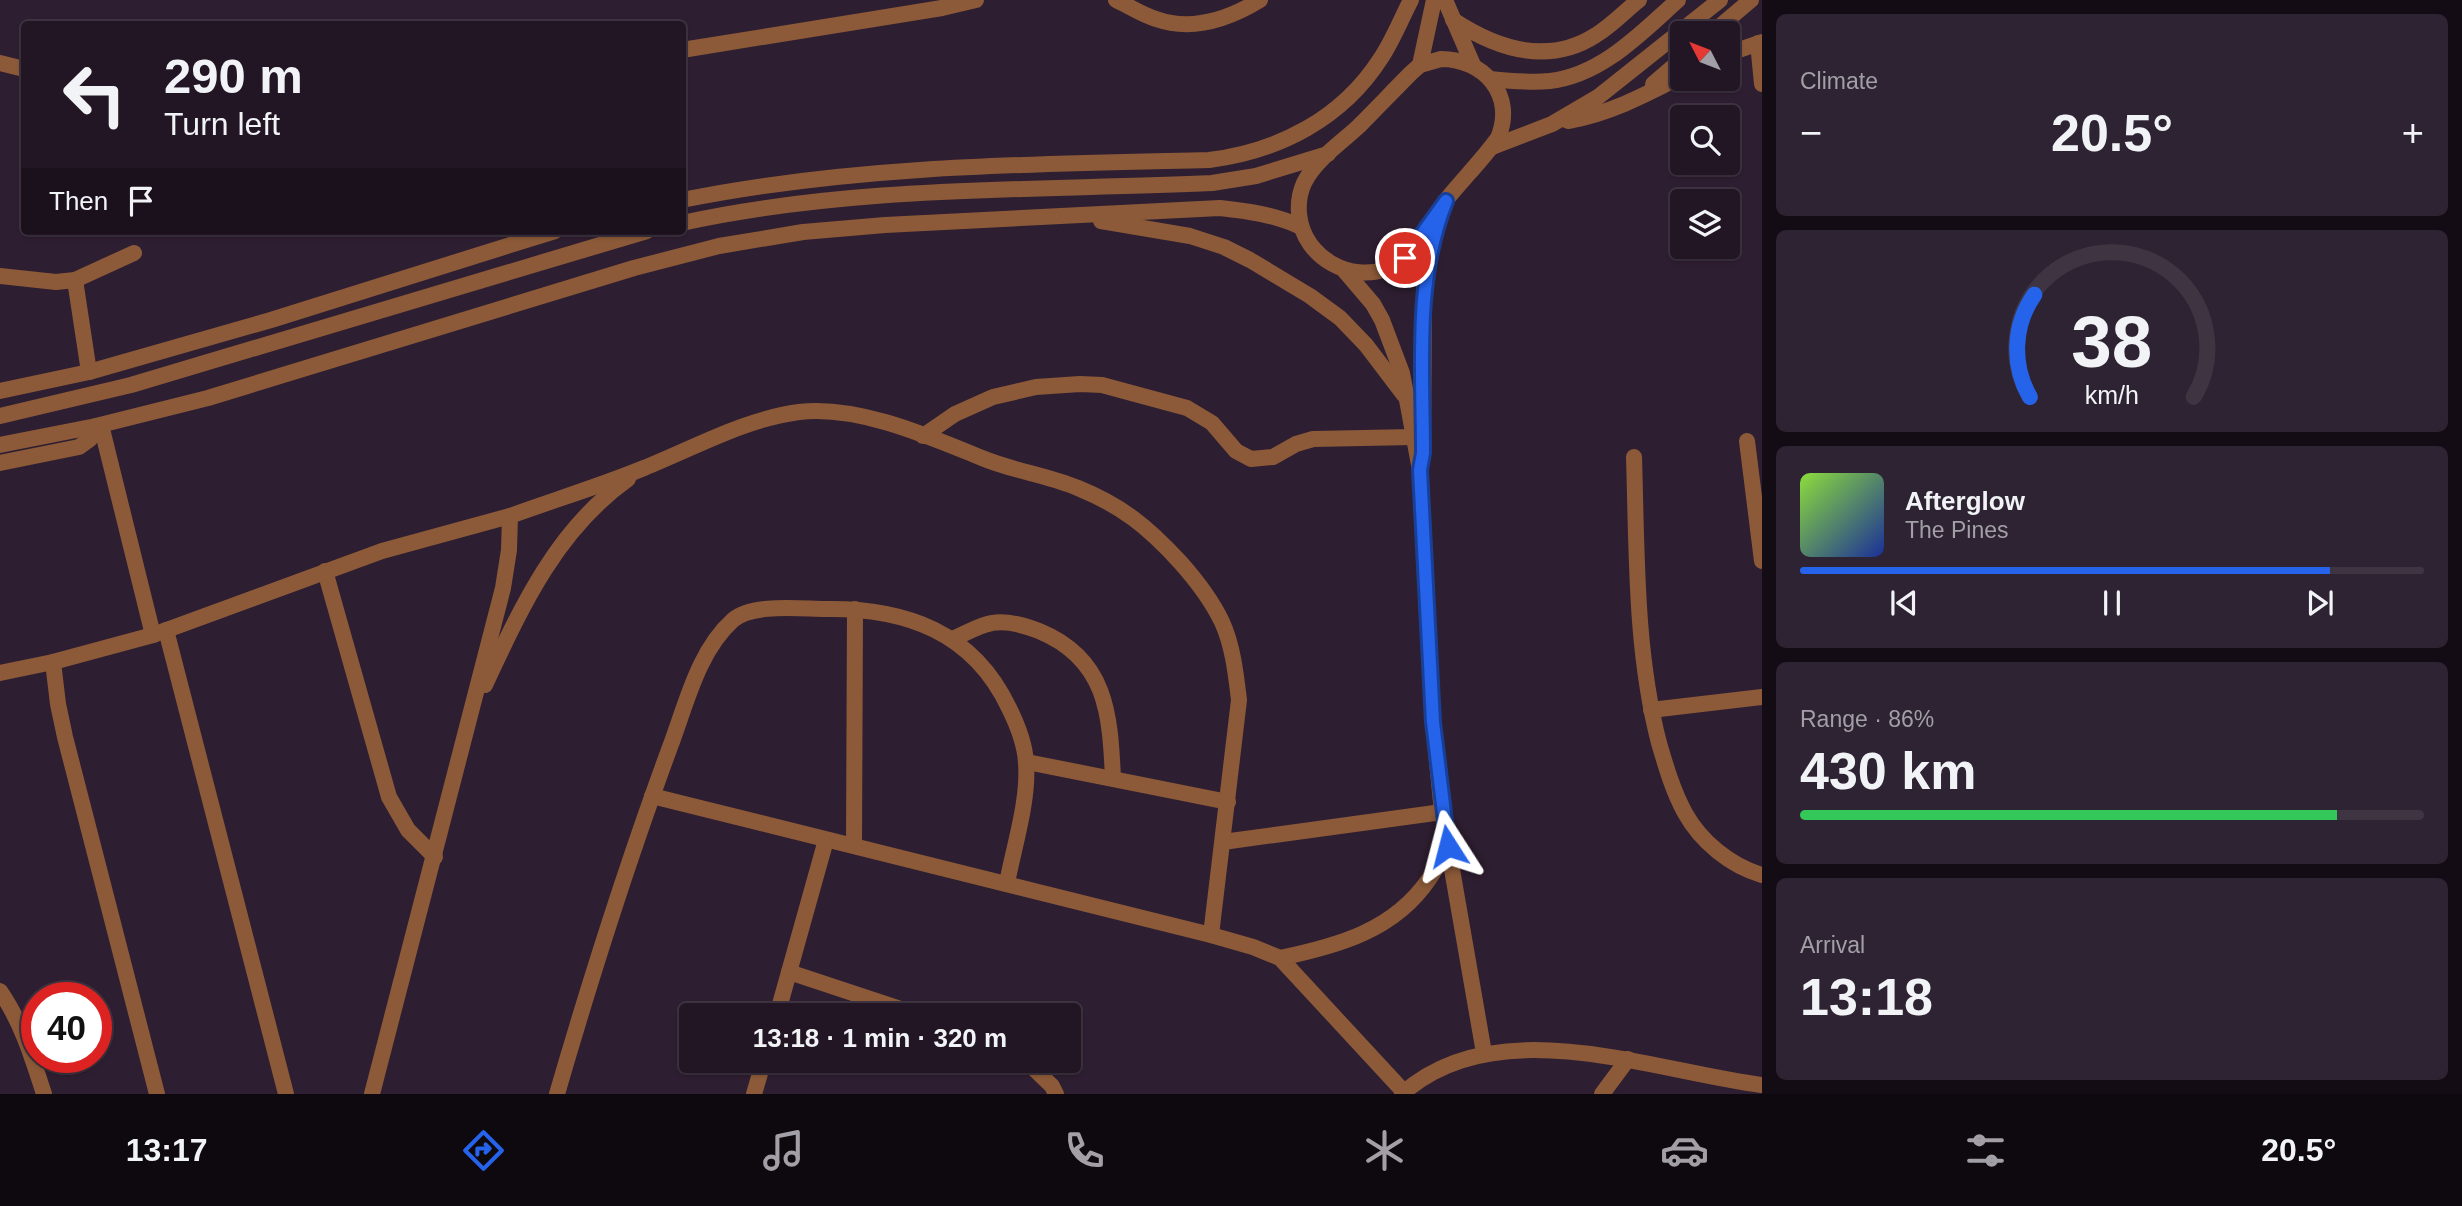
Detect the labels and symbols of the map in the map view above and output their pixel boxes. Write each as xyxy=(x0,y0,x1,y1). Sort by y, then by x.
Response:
north arrow xyxy=(1670,21,1740,91)
pin xyxy=(1375,228,1435,288)
position arrow xyxy=(1411,809,1485,883)
speed limit sign: 40 xyxy=(21,982,112,1073)

